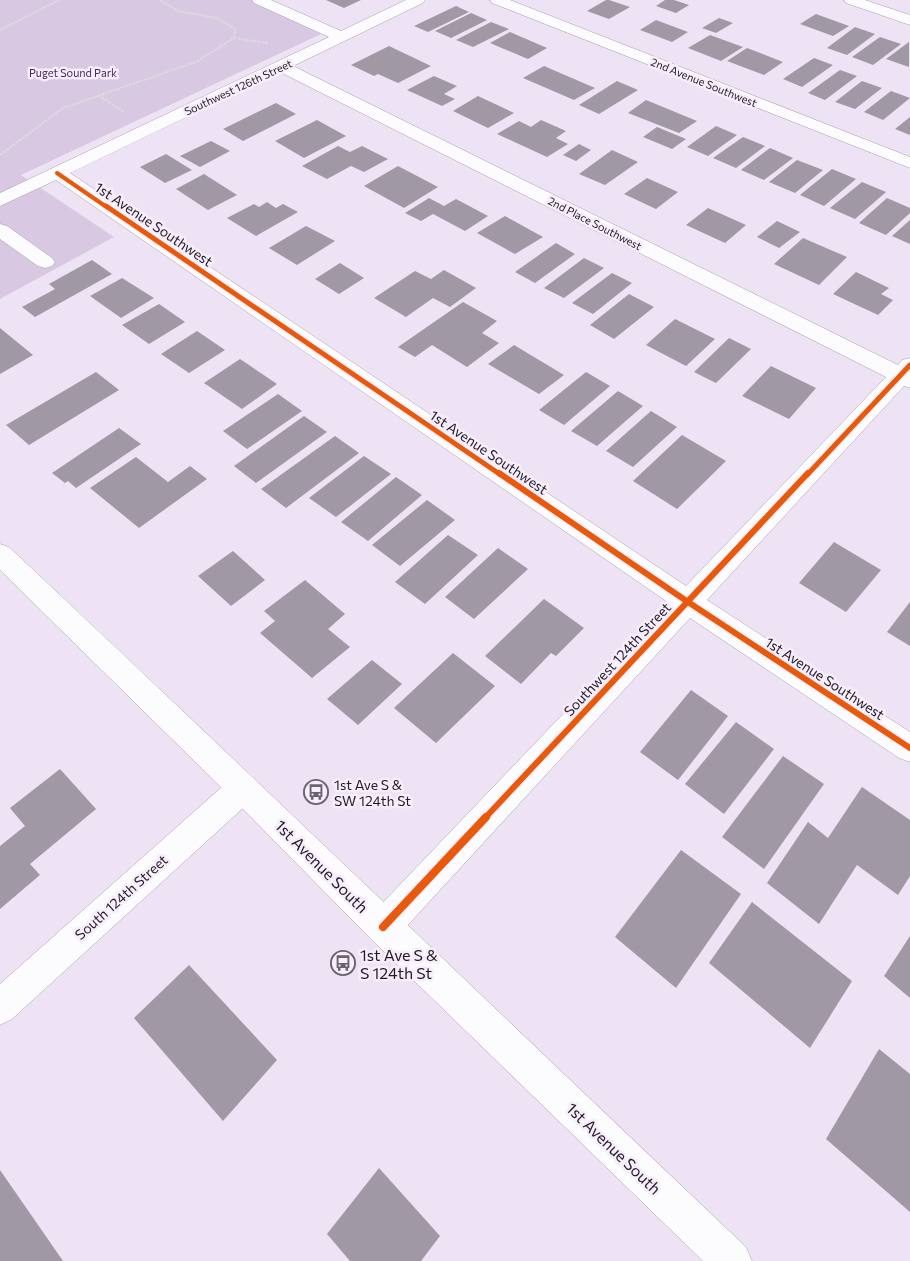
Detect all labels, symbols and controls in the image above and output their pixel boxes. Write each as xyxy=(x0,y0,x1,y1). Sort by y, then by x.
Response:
street label: 2nd Avenue Southwest xyxy=(649,55,759,109)
street label: Southwest 126th Street xyxy=(182,56,294,118)
park label: Puget Sound Park xyxy=(29,66,117,79)
street label: 1st Avenue Southwest xyxy=(92,178,216,270)
street label: 2nd Place Southwest xyxy=(546,194,644,252)
street label: 1st Avenue Southwest xyxy=(427,406,551,498)
street label: Southwest 124th Street xyxy=(560,599,674,719)
street label: 1st Avenue Southwest xyxy=(762,633,888,723)
place label: 1st Ave S & SW 124th St xyxy=(334,776,411,809)
bus stop icon: 1st Ave S & SW 124th St xyxy=(303,779,329,805)
street label: 1st Avenue South xyxy=(272,816,372,916)
street label: South 124th Street xyxy=(71,851,171,943)
place label: 1st Ave S & S 124th St xyxy=(360,945,438,982)
bus stop icon: 1st Ave S & S 124th St xyxy=(330,950,356,976)
street label: 1st Avenue South xyxy=(563,1098,665,1198)

